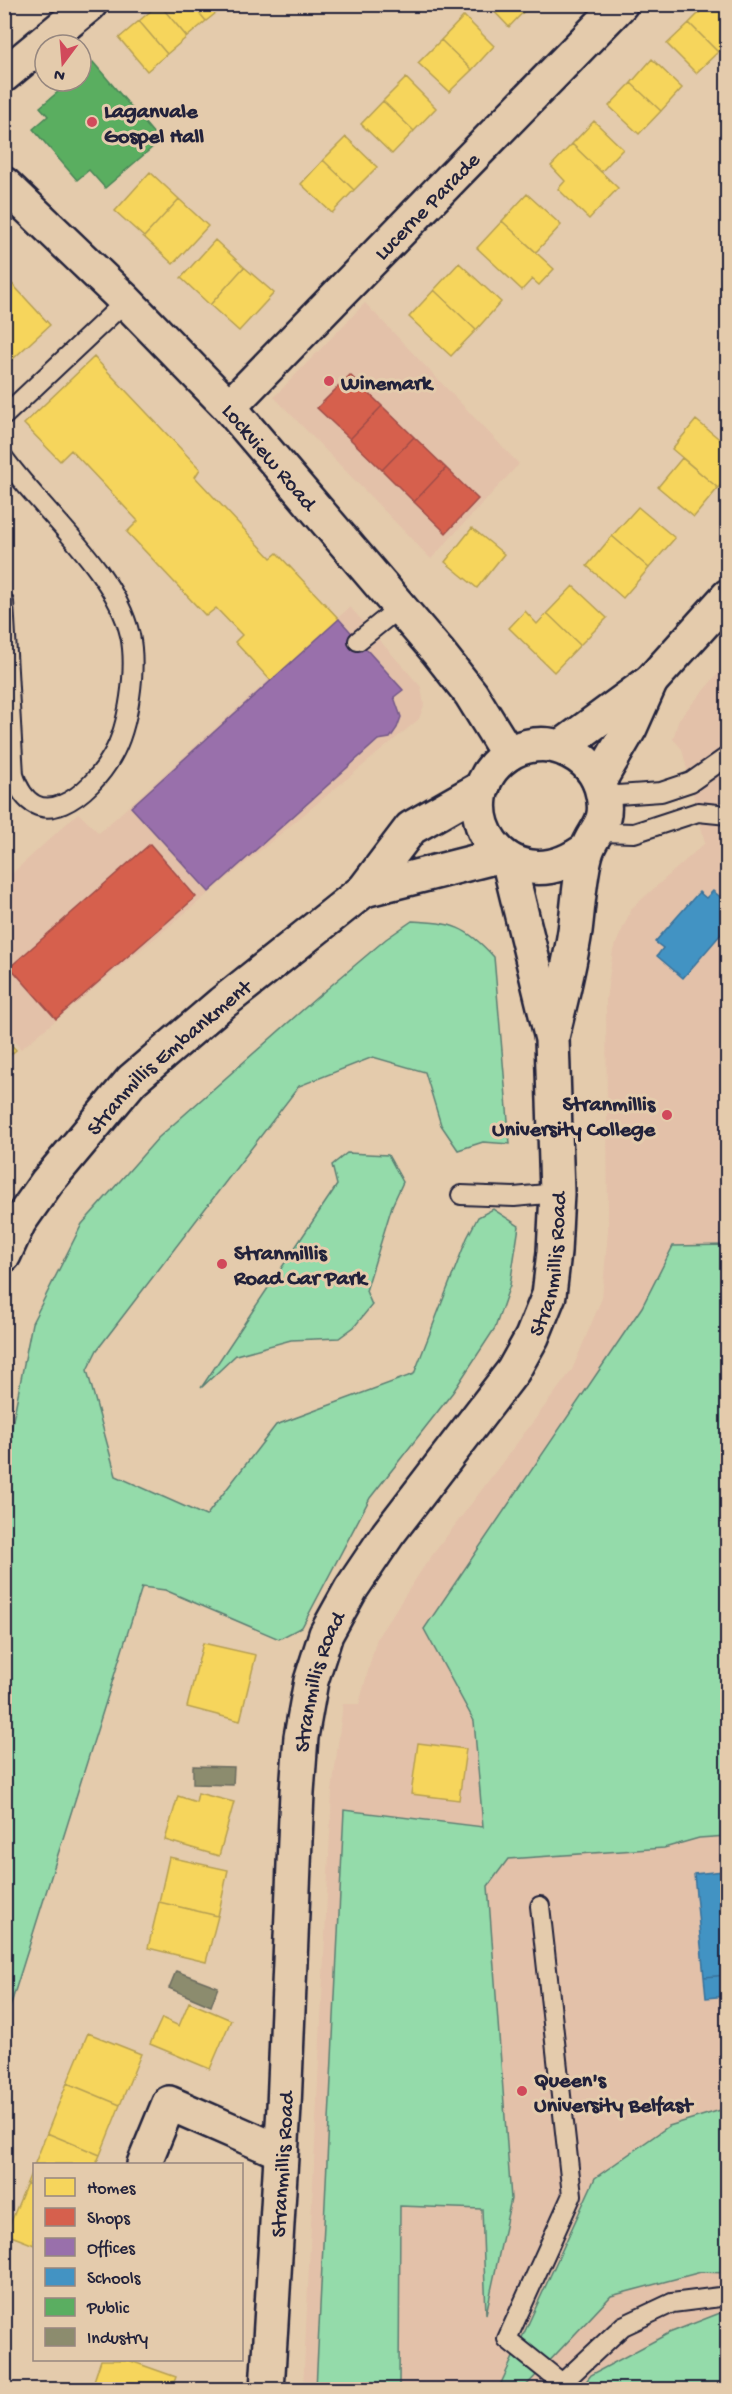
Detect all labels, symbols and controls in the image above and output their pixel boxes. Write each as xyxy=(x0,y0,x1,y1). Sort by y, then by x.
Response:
north arrow xyxy=(33,33,93,93)
text: N xyxy=(52,63,67,85)
place label: Laganvale Gospel Hall xyxy=(104,100,204,151)
marker: Laganvale Gospel Hall xyxy=(85,115,99,129)
street label: Lucerne Parade xyxy=(370,148,487,267)
place label: Winemark xyxy=(340,372,434,398)
marker: Winemark xyxy=(322,374,336,388)
street label: Lockview Road xyxy=(215,399,322,519)
street label: Stranmillis Embankment xyxy=(82,974,260,1142)
place label: Stranmillis University College xyxy=(492,1093,657,1144)
marker: Stranmillis University College xyxy=(660,1108,674,1122)
street label: Stranmillis Road xyxy=(525,1189,574,1341)
place label: Stranmillis Road Car Park xyxy=(233,1242,369,1293)
marker: Stranmillis Road Car Park xyxy=(215,1257,229,1271)
street label: Stranmillis Road xyxy=(291,1606,354,1753)
place label: Queen's University Belfast xyxy=(534,2069,694,2120)
marker: Queen's University Belfast xyxy=(515,2084,529,2098)
street label: Stranmillis Road xyxy=(267,2089,302,2238)
legend xyxy=(33,2163,243,2361)
text: Homes xyxy=(87,2179,137,2200)
text: Shops xyxy=(87,2209,131,2230)
text: Offices xyxy=(87,2239,136,2260)
text: Schools xyxy=(87,2269,142,2290)
text: Public xyxy=(86,2299,130,2320)
text: Industry xyxy=(87,2329,148,2350)

